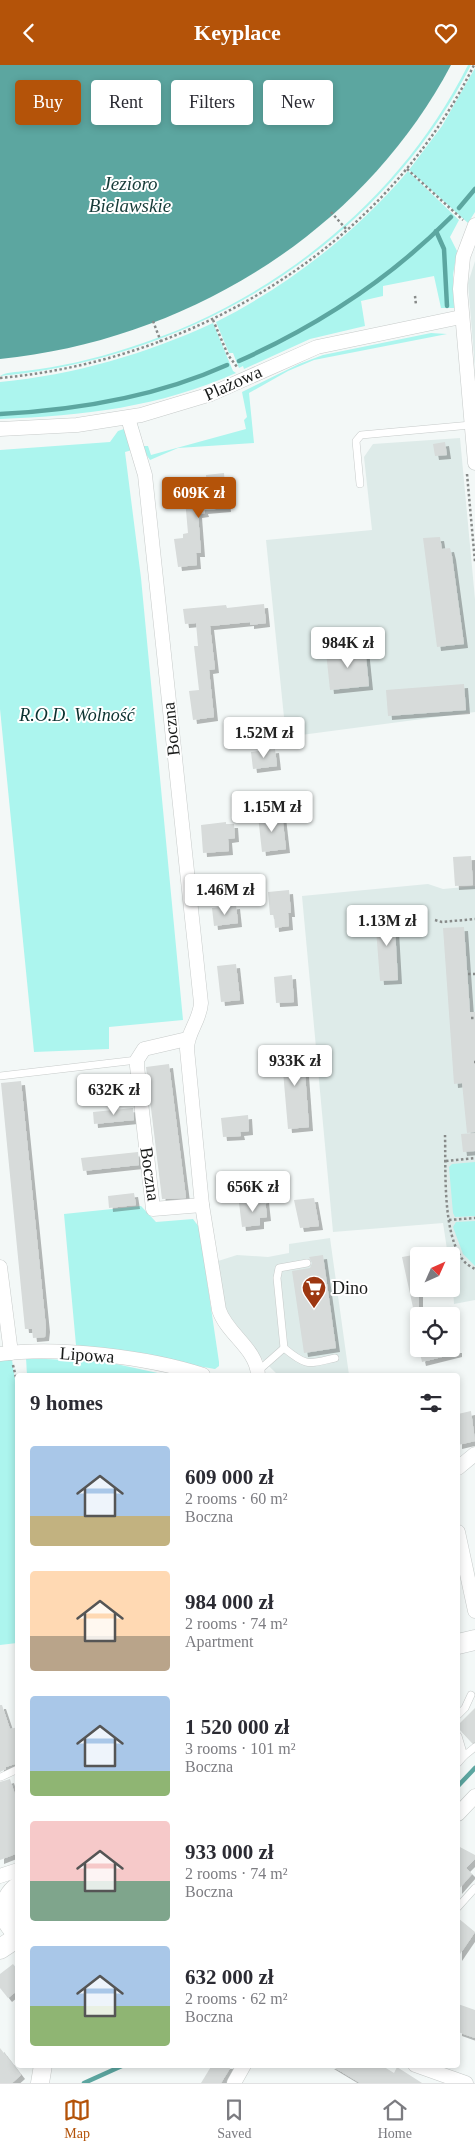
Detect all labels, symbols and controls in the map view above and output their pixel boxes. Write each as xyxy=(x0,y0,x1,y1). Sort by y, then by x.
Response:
icon: back xyxy=(15,19,43,47)
icon: heart xyxy=(432,19,460,47)
text: Keyplace xyxy=(194,20,281,45)
chip: Buy xyxy=(15,80,81,125)
chip: Rent xyxy=(91,80,161,125)
chip: Filters xyxy=(171,80,253,125)
chip: New xyxy=(263,80,333,125)
water label: Jezioro Bielawskie xyxy=(89,173,171,216)
street label: Plażowa xyxy=(201,361,265,405)
pin: 609K zł xyxy=(153,477,245,519)
text: 609K zł xyxy=(173,484,225,501)
pin: 984K zł xyxy=(302,627,394,669)
text: 984K zł xyxy=(322,634,374,651)
street label: Boczna xyxy=(158,701,184,757)
park label: R.O.D. Wolność xyxy=(18,705,136,725)
pin: 1.52M zł xyxy=(212,717,316,759)
text: 1.52M zł xyxy=(235,724,293,741)
pin: 1.15M zł xyxy=(220,791,324,833)
text: 1.15M zł xyxy=(243,798,301,815)
pin: 1.46M zł xyxy=(173,873,277,916)
text: 1.46M zł xyxy=(196,881,254,898)
pin: 1.13M zł xyxy=(335,905,439,947)
text: 1.13M zł xyxy=(358,912,416,929)
pin: 933K zł xyxy=(249,1045,341,1087)
text: 933K zł xyxy=(269,1052,321,1069)
pin: 632K zł xyxy=(68,1073,160,1116)
text: 632K zł xyxy=(88,1081,140,1098)
street label: Boczna xyxy=(136,1146,164,1202)
pin: 656K zł xyxy=(207,1171,299,1213)
text: 656K zł xyxy=(227,1178,279,1195)
north arrow xyxy=(410,1247,460,1297)
map controls xyxy=(410,1247,460,1357)
supermarket icon: Dino xyxy=(301,1275,327,1309)
place label: Dino xyxy=(332,1278,368,1298)
button: locate xyxy=(410,1307,460,1357)
street label: Lipowa xyxy=(59,1343,115,1367)
icon: filters xyxy=(417,1389,445,1417)
text: 9 homes xyxy=(30,1391,103,1415)
text: 609 000 zł xyxy=(185,1465,274,1489)
icon: home xyxy=(70,1466,130,1526)
text: 2 rooms · 60 m² xyxy=(185,1490,288,1507)
text: Boczna xyxy=(185,1508,233,1525)
text: 984 000 zł xyxy=(185,1590,274,1614)
icon: home xyxy=(70,1591,130,1651)
text: 2 rooms · 74 m² xyxy=(185,1615,288,1632)
text: Apartment xyxy=(185,1633,253,1650)
text: 1 520 000 zł xyxy=(185,1715,289,1739)
icon: home xyxy=(70,1716,130,1776)
text: 3 rooms · 101 m² xyxy=(185,1740,296,1757)
text: Boczna xyxy=(185,1758,233,1775)
text: 933 000 zł xyxy=(185,1840,274,1864)
icon: home xyxy=(70,1841,130,1901)
text: 2 rooms · 74 m² xyxy=(185,1865,288,1882)
text: Boczna xyxy=(185,1883,233,1900)
text: 632 000 zł xyxy=(185,1965,274,1989)
icon: home xyxy=(70,1966,130,2026)
text: 2 rooms · 62 m² xyxy=(185,1990,288,2007)
text: Boczna xyxy=(185,2008,233,2025)
tab: Map xyxy=(63,2096,91,2142)
tab: Saved xyxy=(217,2096,252,2142)
tab: Home xyxy=(378,2096,412,2142)

